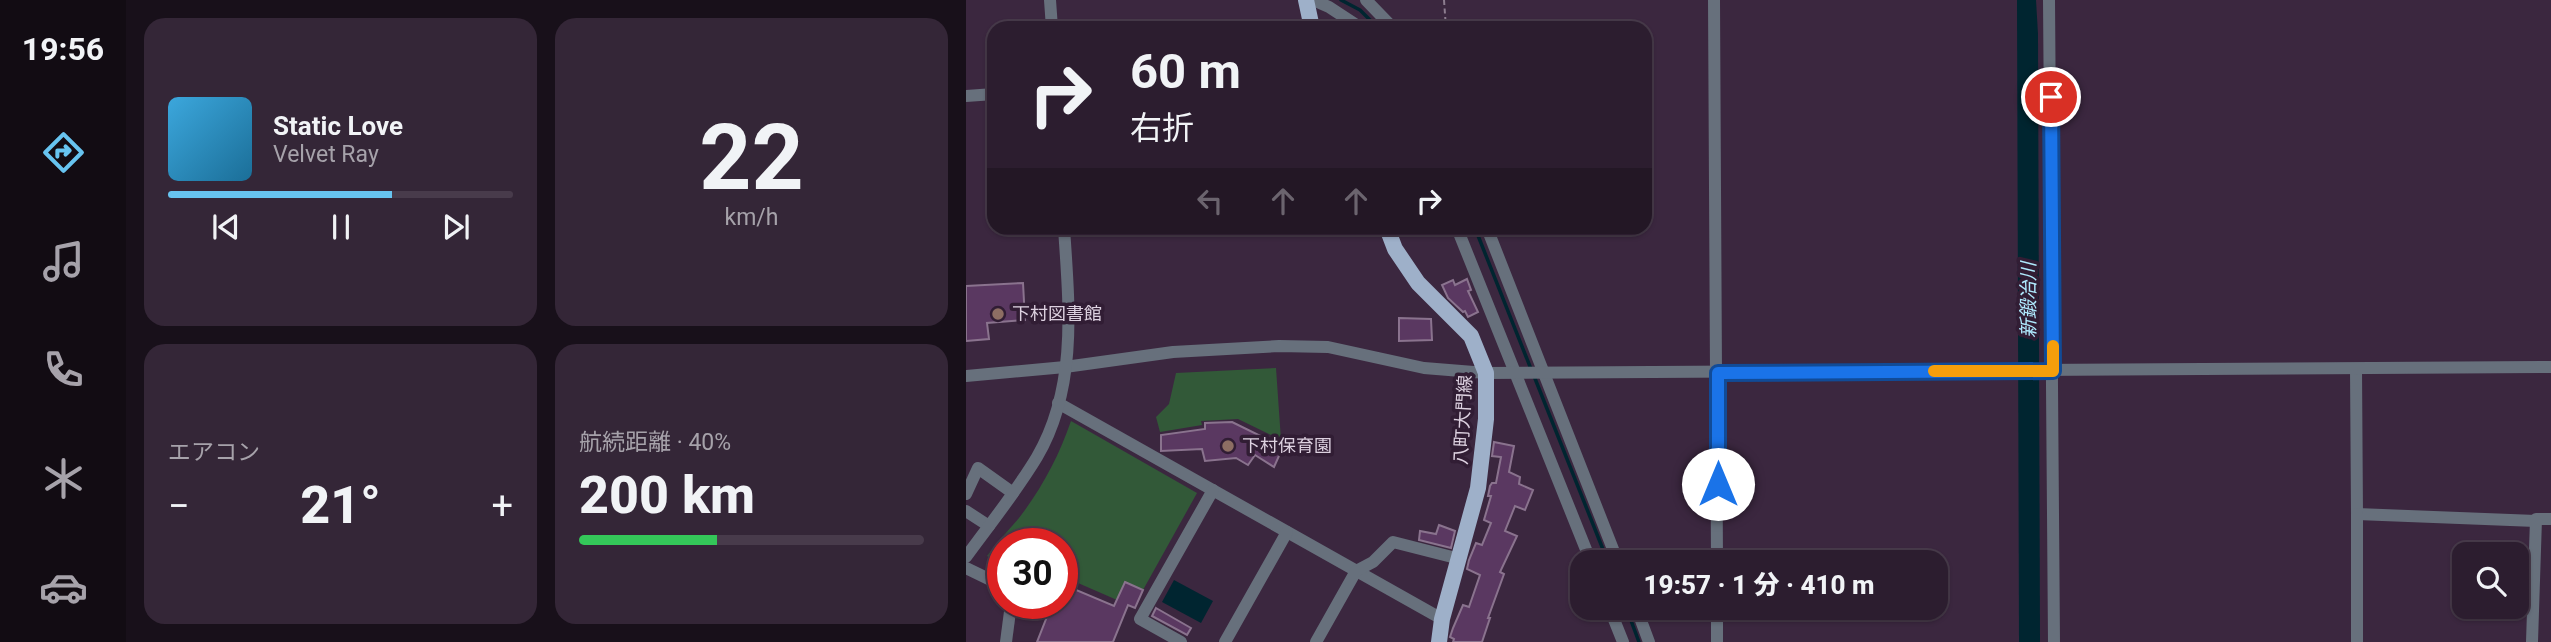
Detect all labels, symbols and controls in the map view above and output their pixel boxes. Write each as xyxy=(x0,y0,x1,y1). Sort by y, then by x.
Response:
text: 19:56 xyxy=(22,30,104,68)
text: 60 m xyxy=(1130,43,1241,100)
icon: right xyxy=(1015,49,1106,140)
pin xyxy=(2021,67,2081,127)
icon: arrive xyxy=(2032,78,2070,116)
text: 22 xyxy=(699,105,804,211)
text: 右折 xyxy=(1130,109,1194,147)
text: Static Love xyxy=(273,111,403,141)
icon: directions xyxy=(39,128,88,177)
text: Velvet Ray xyxy=(273,141,379,168)
icon: left xyxy=(1191,182,1229,220)
icon: ahead xyxy=(1264,182,1302,220)
icon: ahead xyxy=(1337,182,1375,220)
icon: right xyxy=(1410,182,1448,220)
text: km/h xyxy=(725,204,779,231)
icon: previous xyxy=(207,208,245,246)
icon: pause xyxy=(322,208,360,246)
icon: next xyxy=(437,208,475,246)
icon: music xyxy=(39,237,88,286)
water label: 新鍛冶川 xyxy=(2017,260,2040,338)
place label: 下村図書館 xyxy=(1012,303,1102,324)
marker: 下村図書館 xyxy=(990,306,1006,322)
icon: phone xyxy=(39,345,88,394)
street label: 八町大門線 xyxy=(1450,374,1475,465)
text: 航続距離 · 40% xyxy=(579,429,731,456)
place label: 下村保育園 xyxy=(1242,435,1332,456)
marker: 下村保育園 xyxy=(1220,438,1236,454)
text: エアコン xyxy=(168,439,260,466)
position arrow xyxy=(1681,447,1755,521)
icon: climate xyxy=(39,454,88,503)
text: 200 km xyxy=(579,465,755,526)
text: 21° xyxy=(300,475,381,536)
text: − xyxy=(168,484,190,528)
text: + xyxy=(491,484,513,528)
speed limit sign: 30 xyxy=(987,528,1078,619)
map controls xyxy=(2452,542,2529,619)
button: search xyxy=(2452,542,2529,619)
icon: car xyxy=(39,563,88,612)
text: 19:57 · 1 分 · 410 m xyxy=(1643,570,1875,600)

